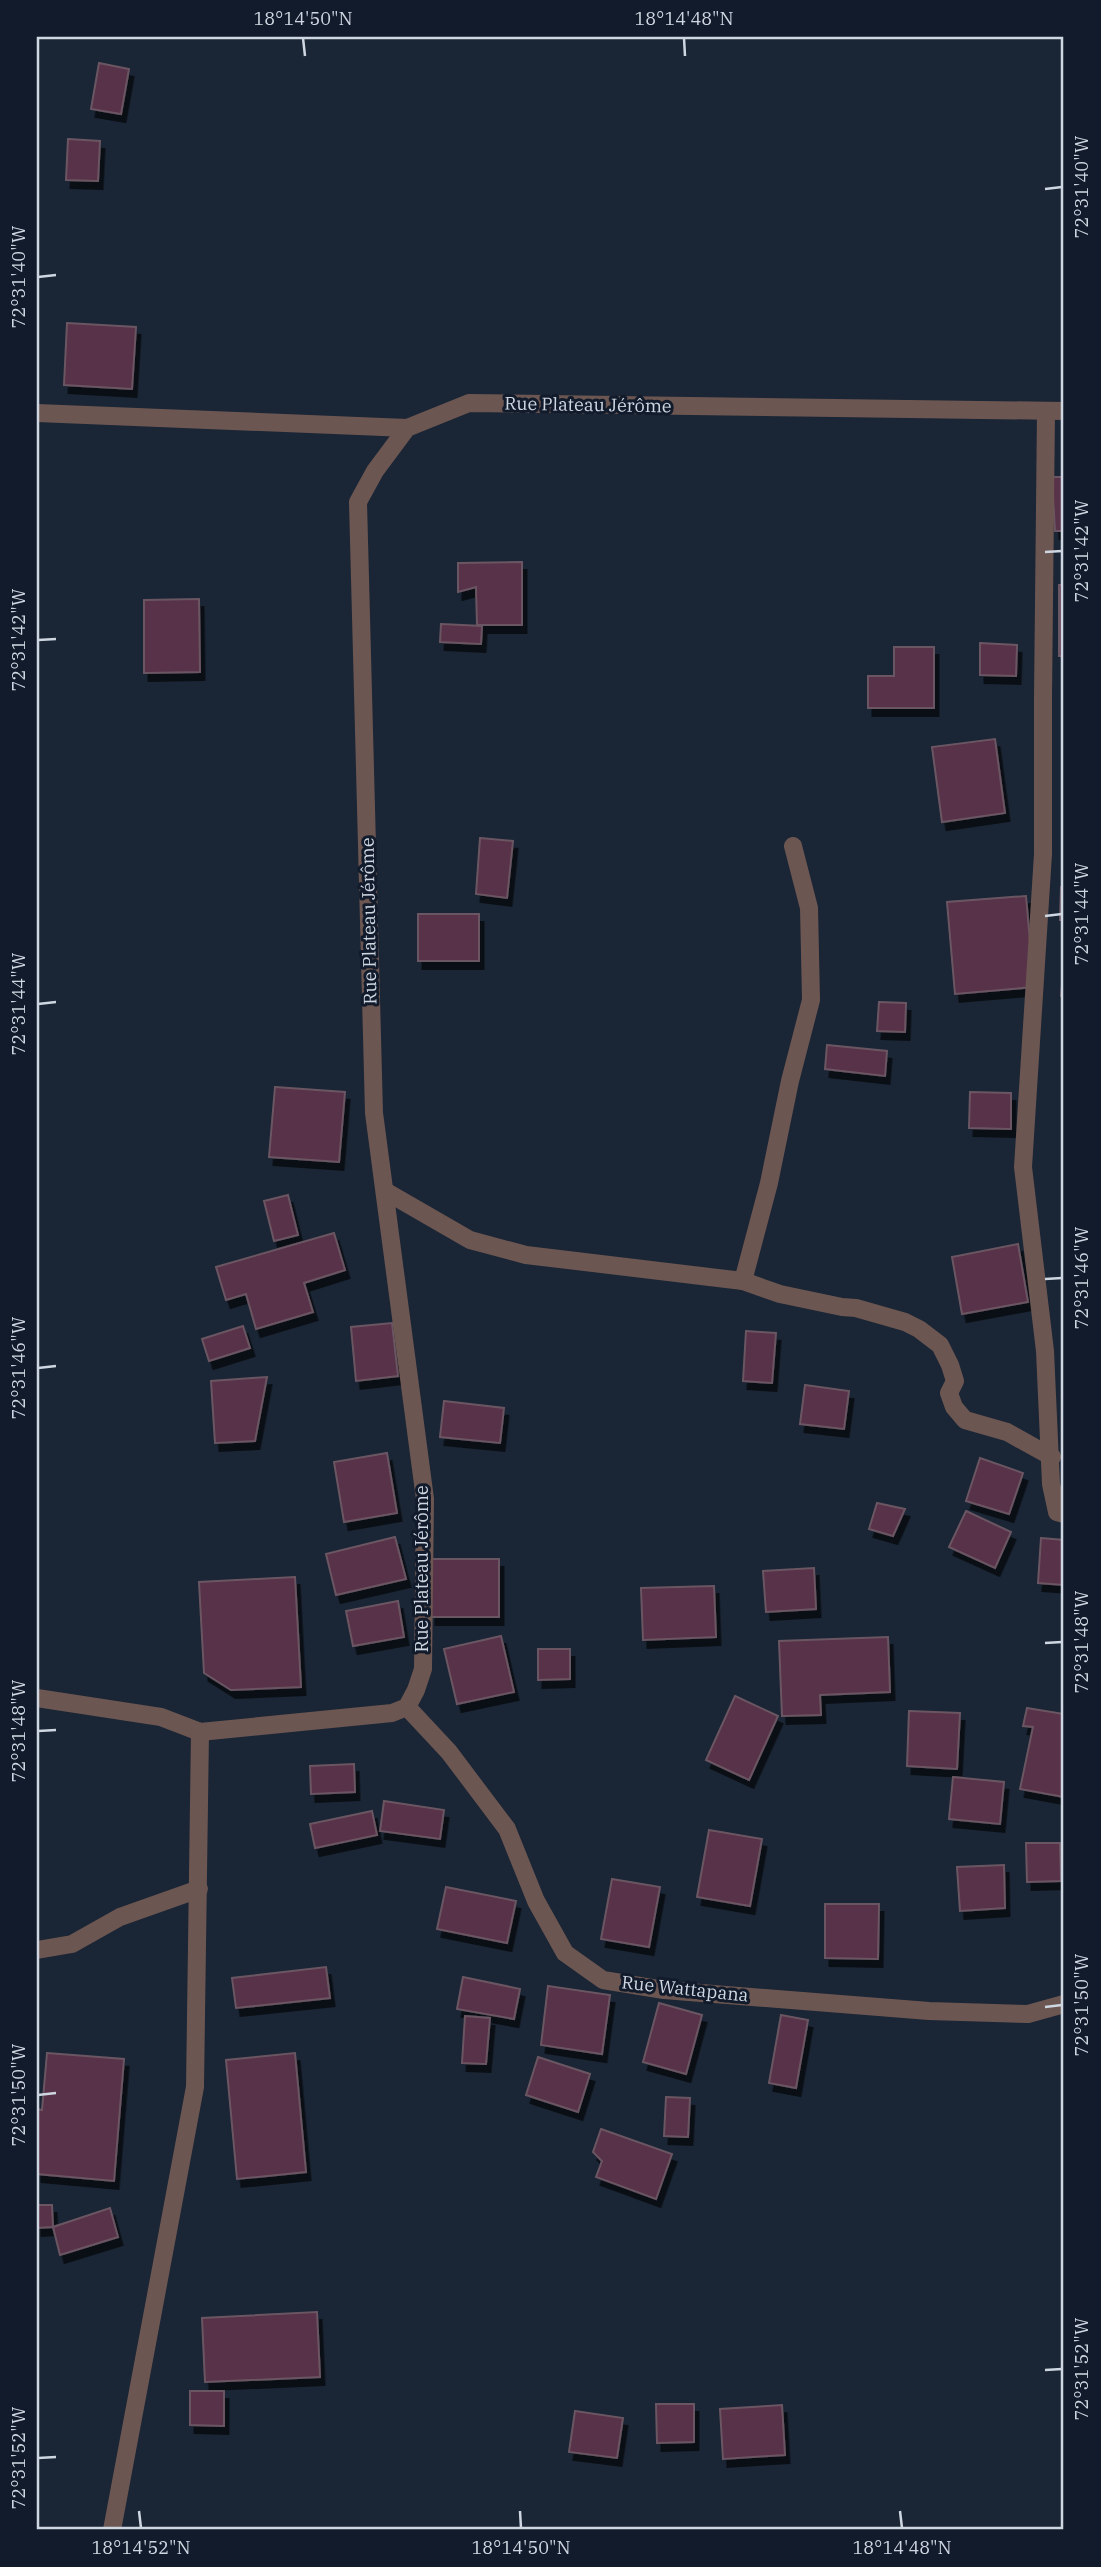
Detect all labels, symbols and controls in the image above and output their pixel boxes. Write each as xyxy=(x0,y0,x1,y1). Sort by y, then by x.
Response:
text: 18°14'50"N xyxy=(254,7,353,30)
text: 18°14'48"N xyxy=(635,7,734,30)
text: 72°31'40"W xyxy=(1070,135,1093,238)
text: 72°31'40"W xyxy=(7,225,30,328)
street label: Rue Plateau Jérôme xyxy=(504,392,672,417)
text: 72°31'42"W xyxy=(1070,499,1093,602)
text: 72°31'42"W xyxy=(7,588,30,691)
street label: Rue Plateau Jérôme xyxy=(356,837,381,1005)
text: 72°31'44"W xyxy=(1070,862,1093,965)
text: 72°31'44"W xyxy=(7,952,30,1055)
text: 72°31'46"W xyxy=(1070,1226,1093,1329)
text: 72°31'46"W xyxy=(7,1316,30,1419)
street label: Rue Plateau Jérôme xyxy=(410,1485,433,1653)
text: 72°31'48"W xyxy=(1070,1590,1093,1693)
text: 72°31'48"W xyxy=(7,1679,30,1782)
text: 72°31'50"W xyxy=(1070,1953,1093,2056)
street label: Rue Wattapana xyxy=(620,1970,750,2007)
text: 72°31'50"W xyxy=(7,2043,30,2146)
text: 72°31'52"W xyxy=(1070,2317,1093,2420)
text: 72°31'52"W xyxy=(7,2406,30,2509)
text: 18°14'52"N xyxy=(92,2536,191,2559)
text: 18°14'50"N xyxy=(472,2536,571,2559)
text: 18°14'48"N xyxy=(853,2536,952,2559)

